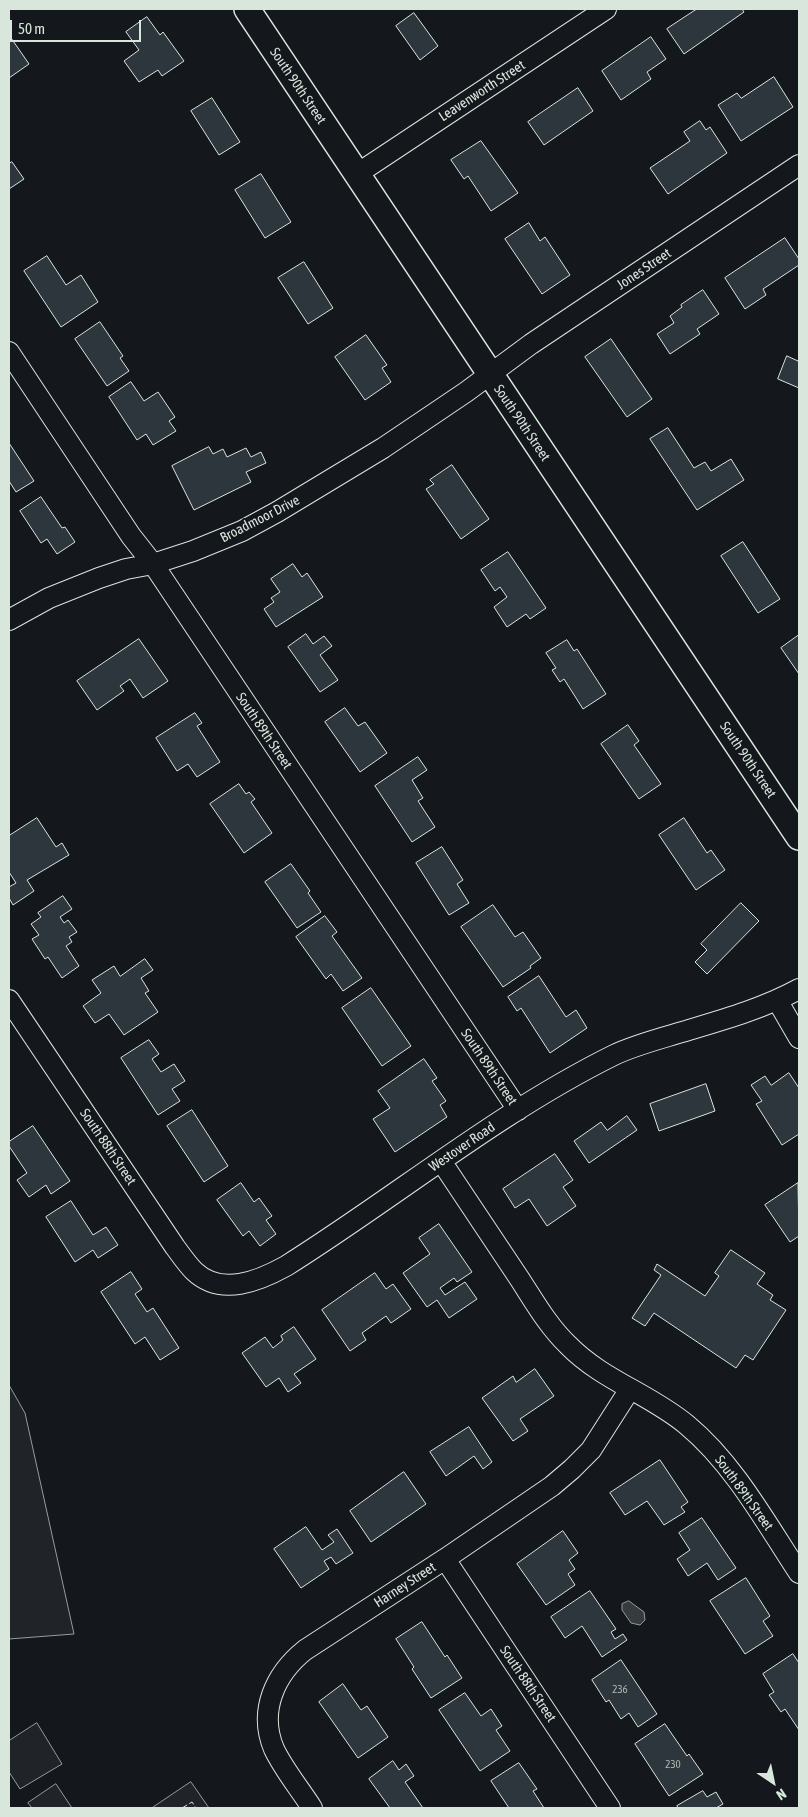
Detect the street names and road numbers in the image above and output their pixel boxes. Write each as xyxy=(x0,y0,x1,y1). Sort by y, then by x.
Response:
street label: South 90th Street xyxy=(266,45,330,127)
street label: Leavenworth Street xyxy=(436,57,528,125)
street label: Jones Street xyxy=(614,245,674,293)
street label: South 90th Street xyxy=(490,382,554,464)
street label: Broadmoor Drive xyxy=(217,492,303,546)
street label: South 89th Street xyxy=(232,690,296,772)
street label: South 90th Street xyxy=(716,719,780,801)
street label: South 89th Street xyxy=(457,1026,521,1108)
street label: South 88th Street xyxy=(76,1106,140,1188)
street label: Westover Road xyxy=(426,1119,498,1175)
street label: South 89th Street xyxy=(711,1452,777,1534)
street label: Harney Street xyxy=(371,1559,439,1611)
street label: South 88th Street xyxy=(496,1643,560,1725)

